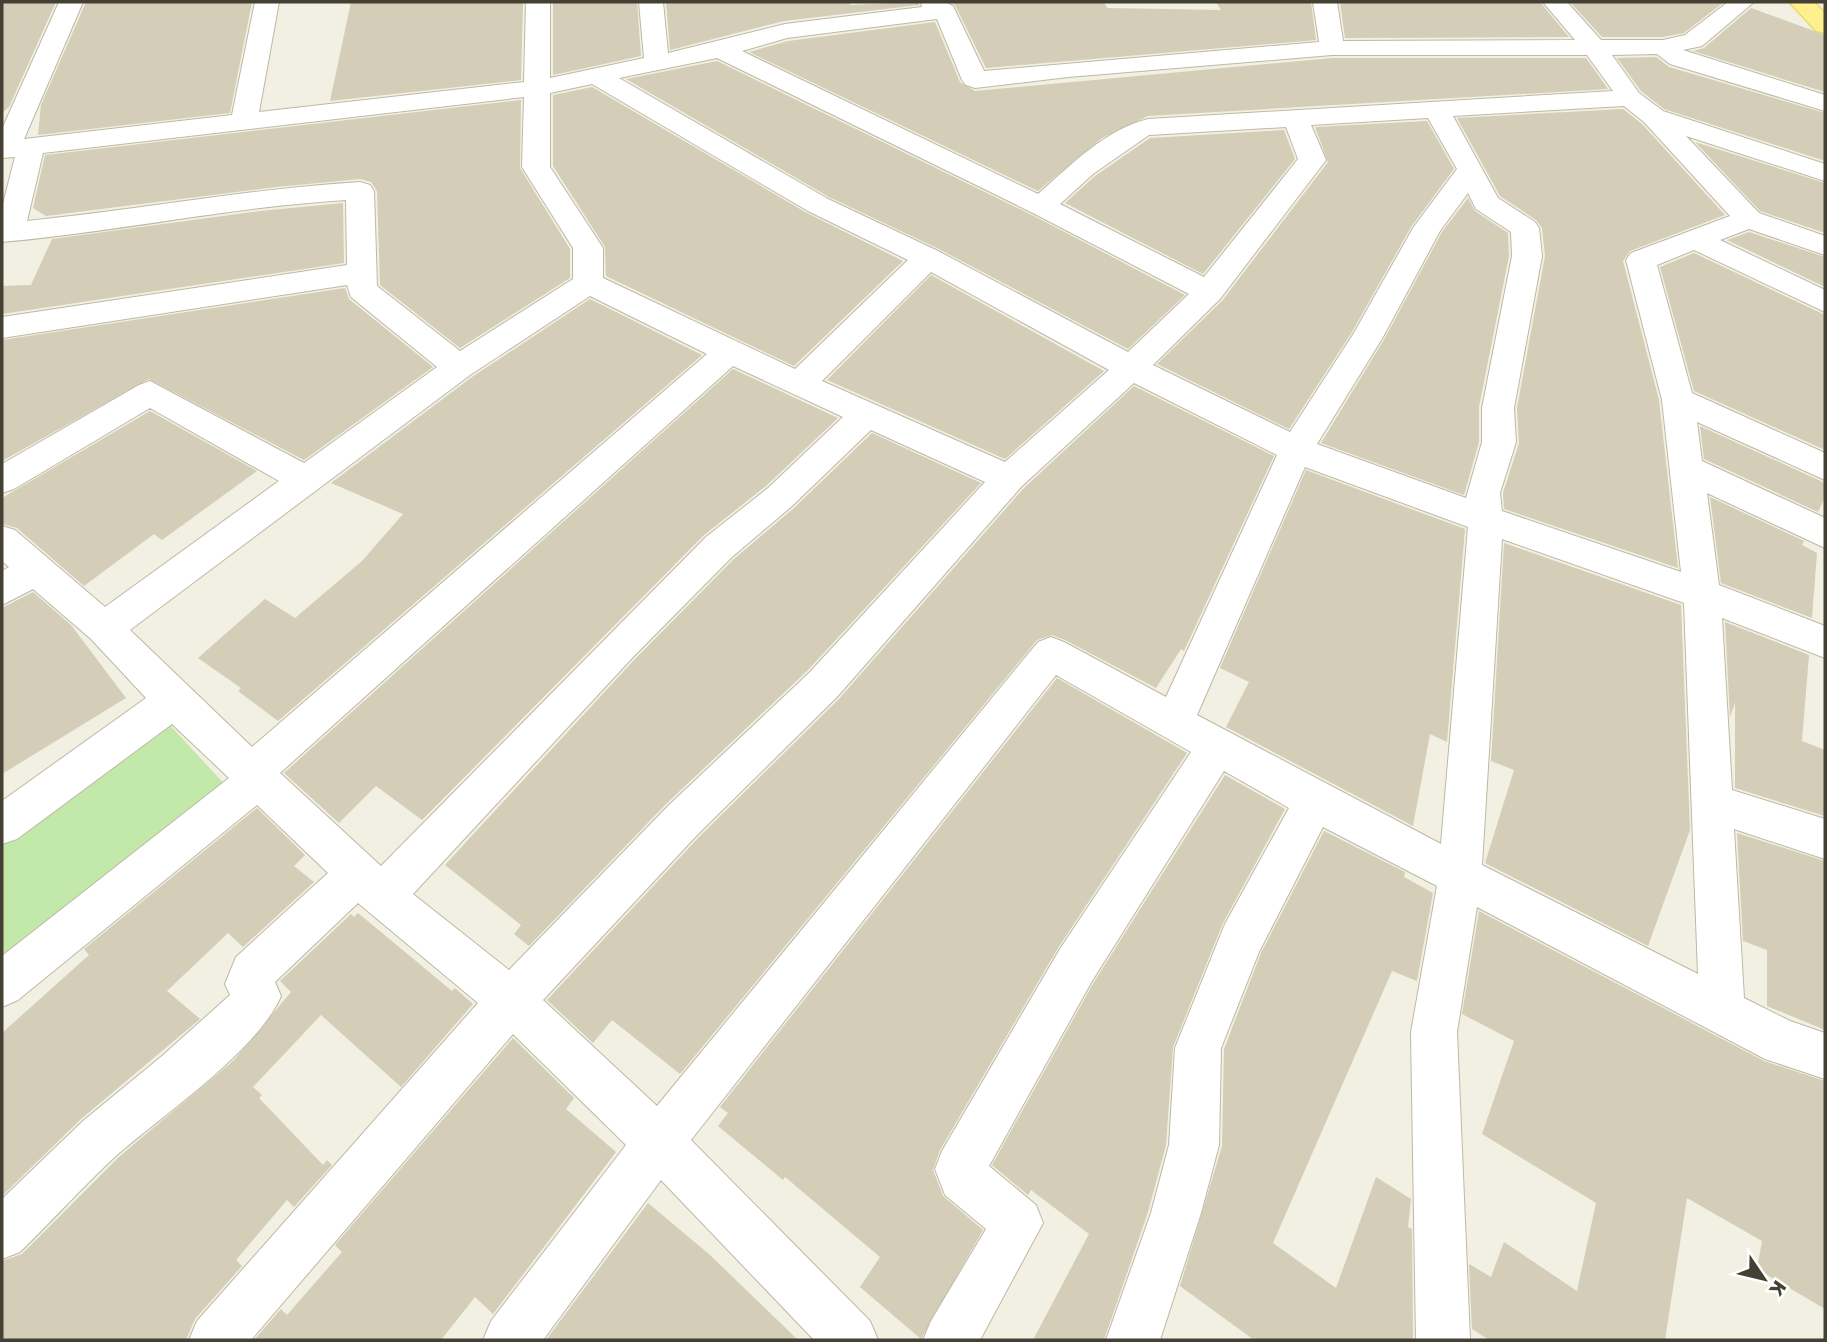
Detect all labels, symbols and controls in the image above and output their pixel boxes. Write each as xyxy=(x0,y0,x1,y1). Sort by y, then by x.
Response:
north arrow xyxy=(1729,1244,1799,1314)
text: K xyxy=(1765,1277,1792,1301)

